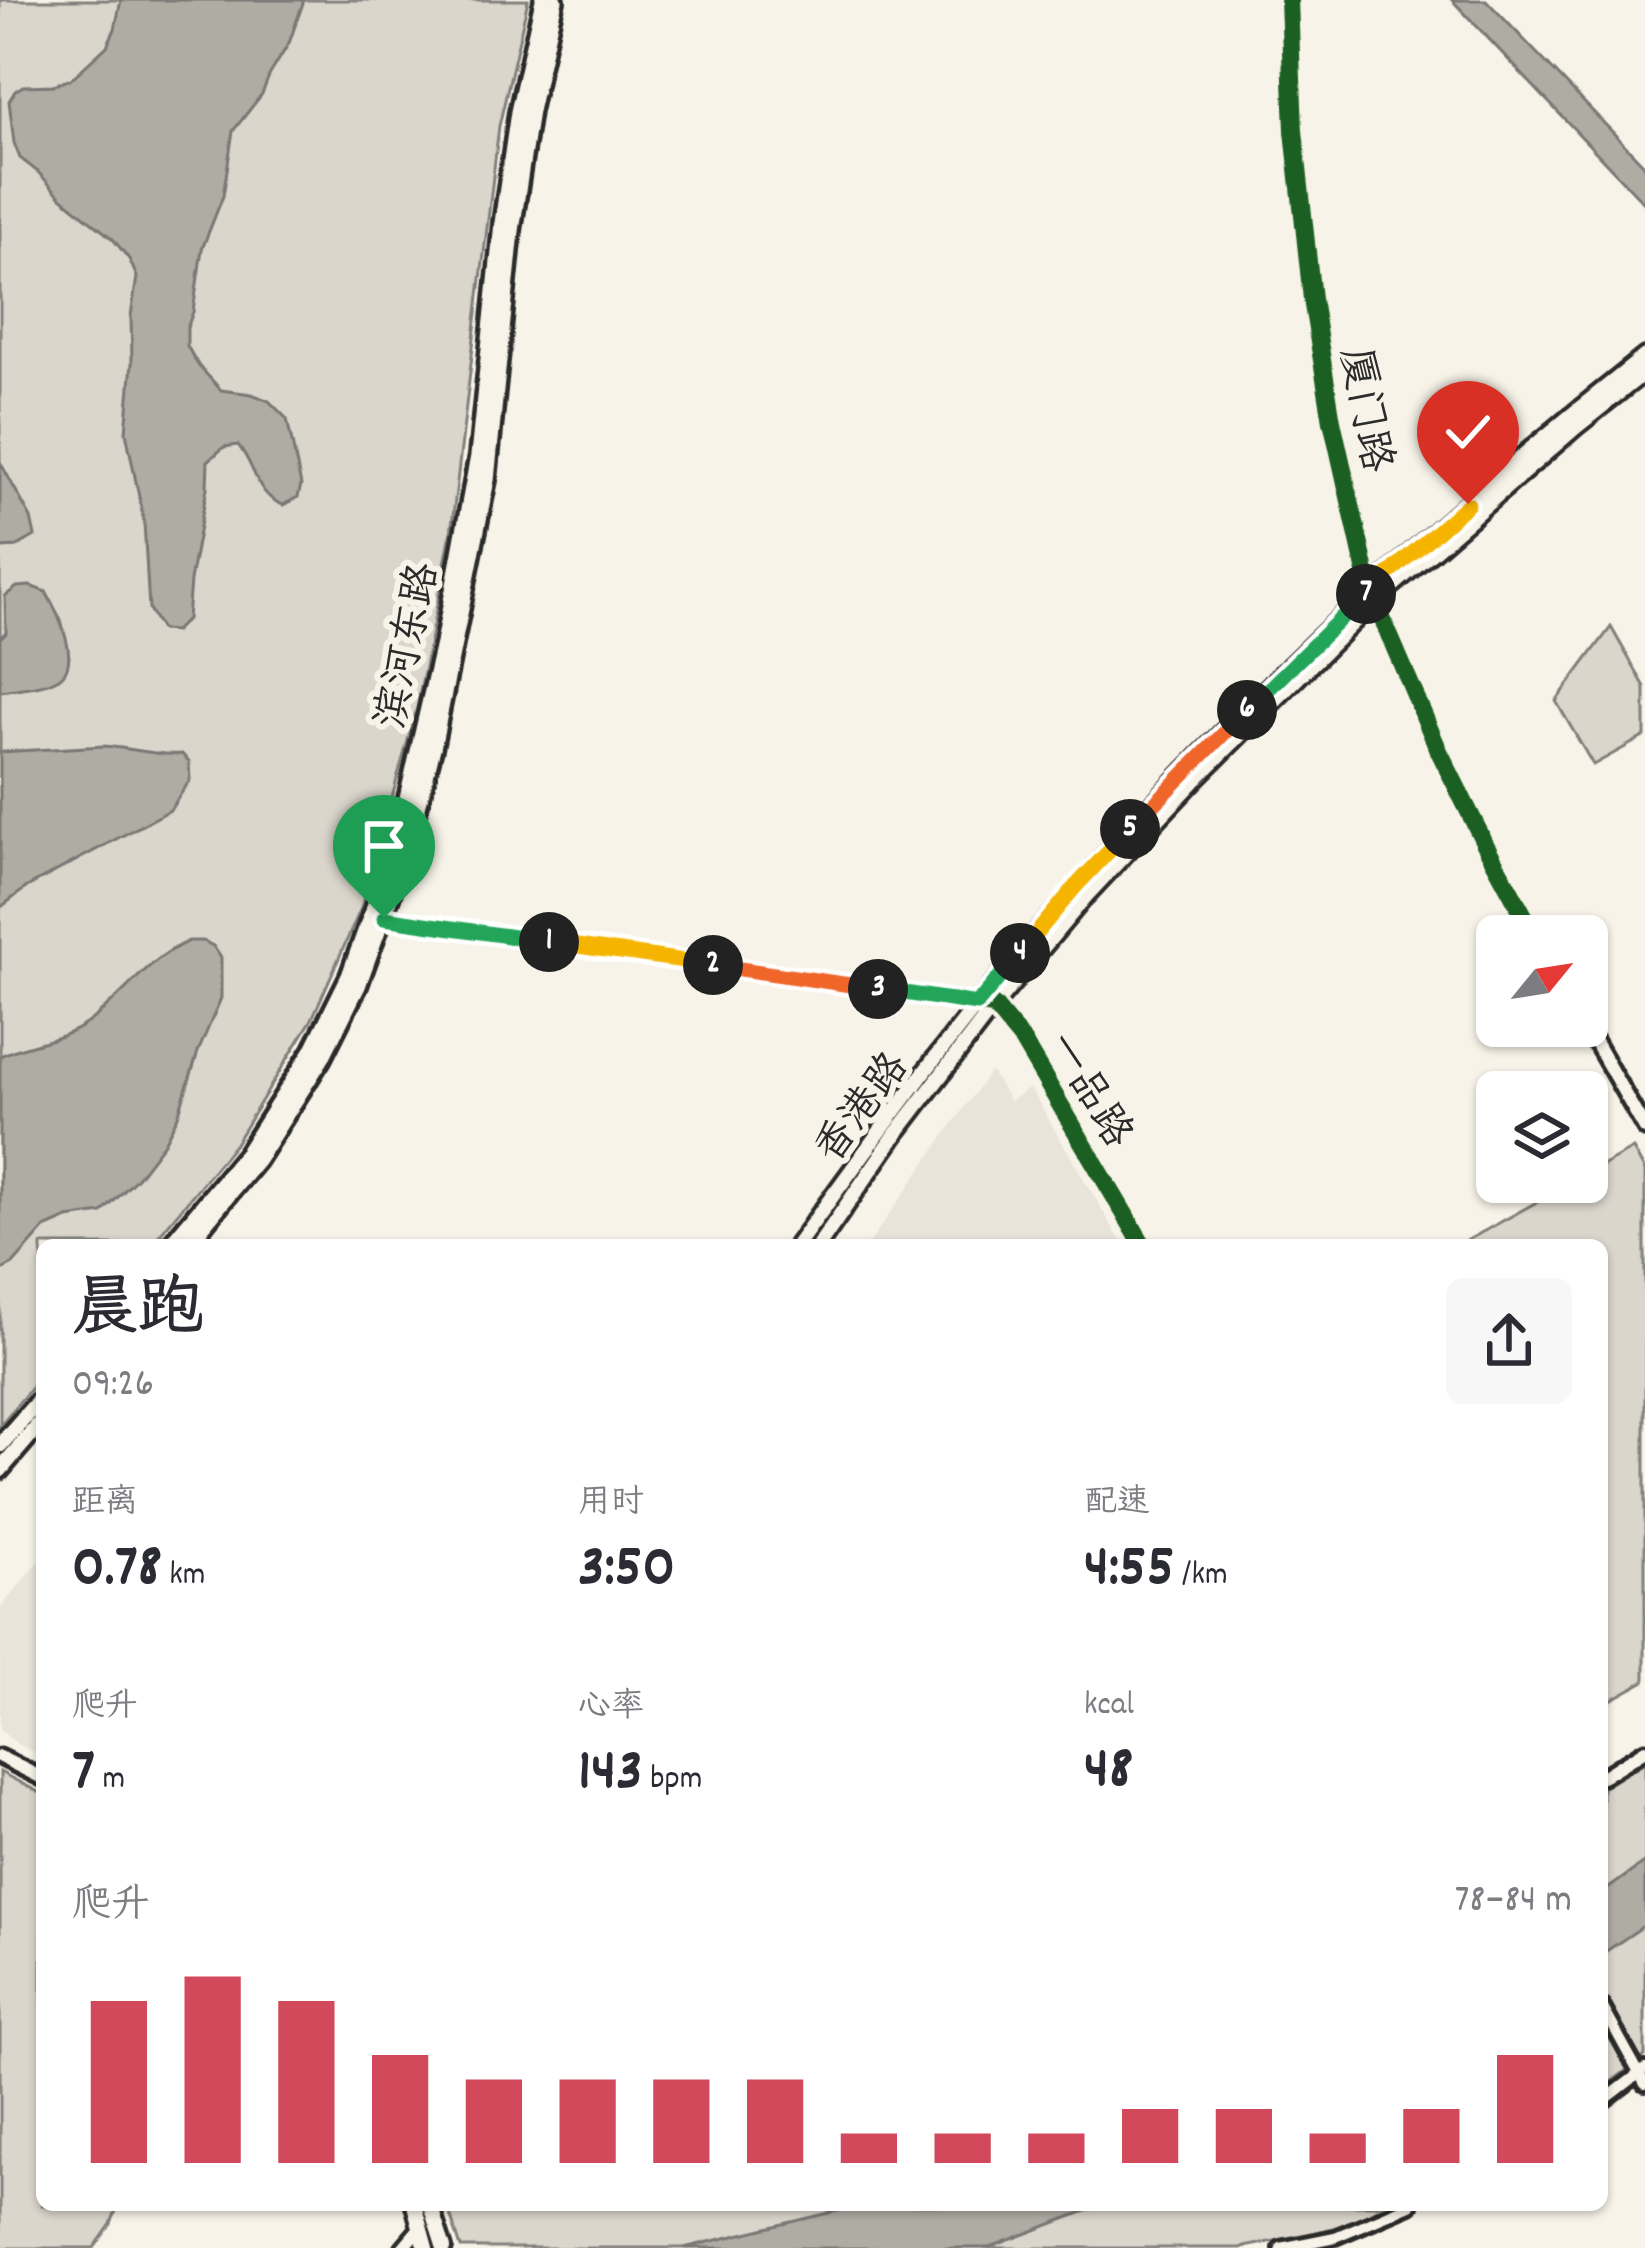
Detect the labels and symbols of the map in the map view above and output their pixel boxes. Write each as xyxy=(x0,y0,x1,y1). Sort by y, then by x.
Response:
street label: 厦门路 xyxy=(1321,343,1404,478)
pin xyxy=(1417,381,1519,504)
street label: 滨河东路 xyxy=(364,558,458,735)
pin: 7 xyxy=(1336,564,1396,624)
pin: 6 xyxy=(1217,680,1277,740)
pin xyxy=(333,795,435,918)
pin: 5 xyxy=(1100,799,1160,859)
pin: 1 xyxy=(519,912,579,972)
north arrow xyxy=(1476,915,1608,1047)
pin: 4 xyxy=(990,923,1050,983)
pin: 2 xyxy=(683,935,743,995)
pin: 3 xyxy=(848,959,908,1019)
street label: 一品路 xyxy=(1028,1022,1144,1161)
street label: 香港路 xyxy=(803,1042,926,1179)

